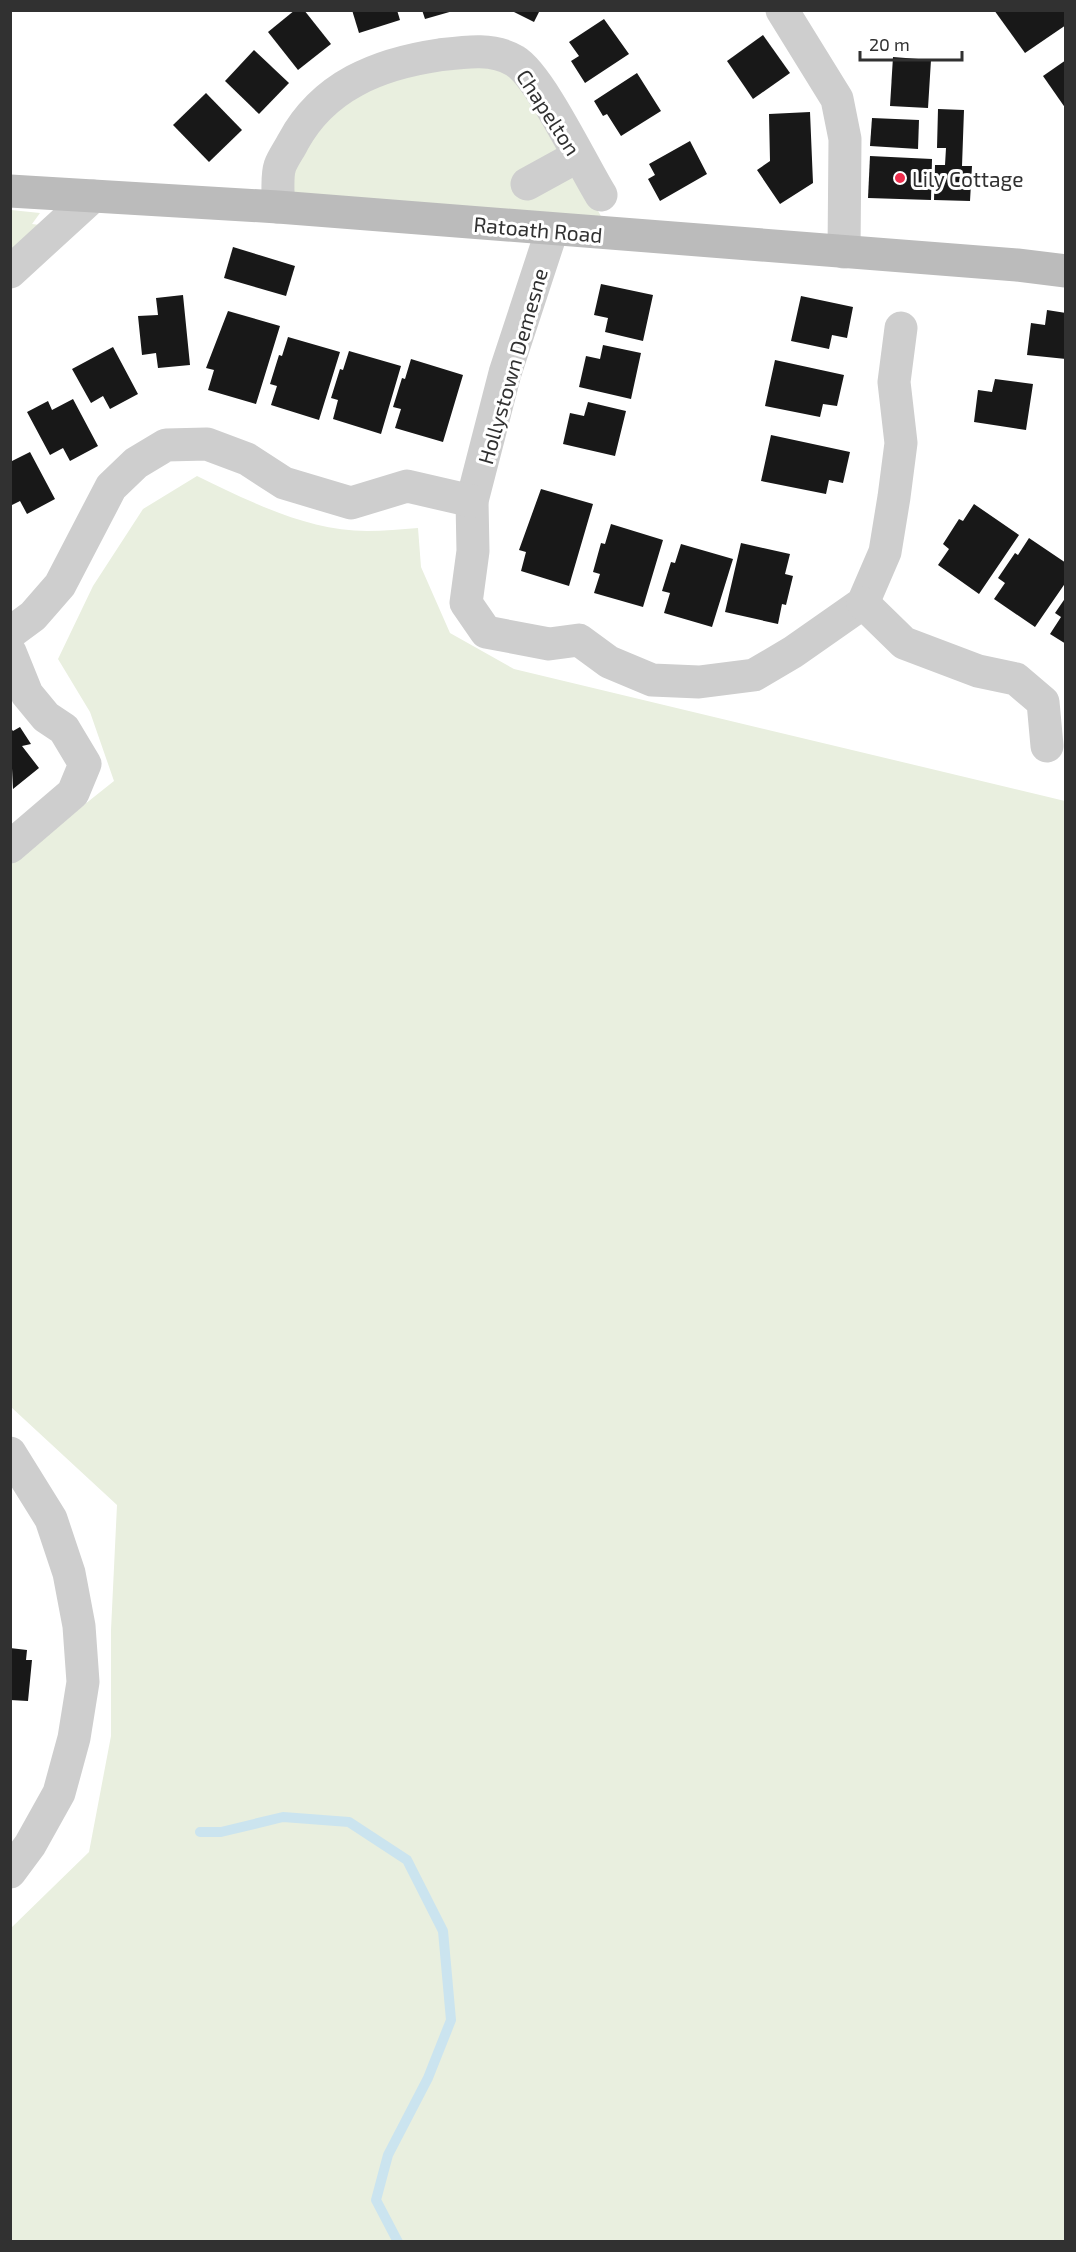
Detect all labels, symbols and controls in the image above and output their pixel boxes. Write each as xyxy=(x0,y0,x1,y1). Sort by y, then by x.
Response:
scale bar xyxy=(860,24,962,62)
text: 20 m xyxy=(869,33,910,55)
street label: Chapelton xyxy=(512,64,586,160)
place label: Lily Cottage xyxy=(912,166,1023,191)
marker: Lily Cottage xyxy=(893,171,907,185)
street label: Ratoath Road xyxy=(473,211,603,247)
street label: Hollystown Demesne xyxy=(472,265,552,467)

